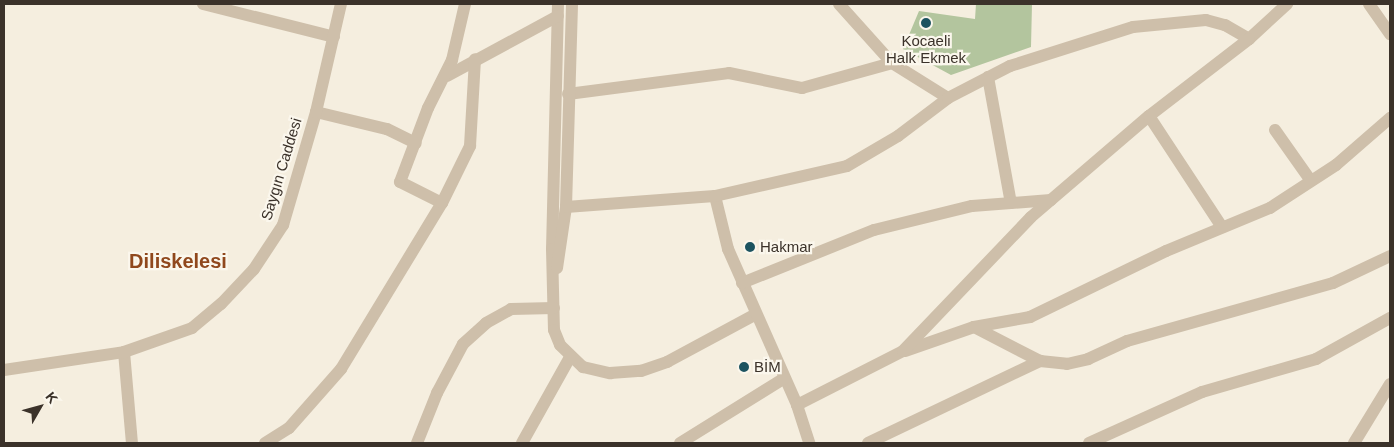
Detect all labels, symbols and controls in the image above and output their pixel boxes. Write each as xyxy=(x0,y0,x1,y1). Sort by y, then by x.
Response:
marker: Kocaeli Halk Ekmek xyxy=(920,17,932,29)
place label: Kocaeli Halk Ekmek xyxy=(886,31,966,66)
street label: Saygın Caddesi xyxy=(257,116,305,222)
place label: Hakmar xyxy=(760,238,813,256)
marker: Hakmar xyxy=(744,241,756,253)
district label: Diliskelesi xyxy=(129,249,227,273)
place label: BİM xyxy=(754,358,781,376)
marker: BİM xyxy=(738,361,750,373)
north arrow xyxy=(15,382,65,432)
text: K xyxy=(42,389,61,407)

